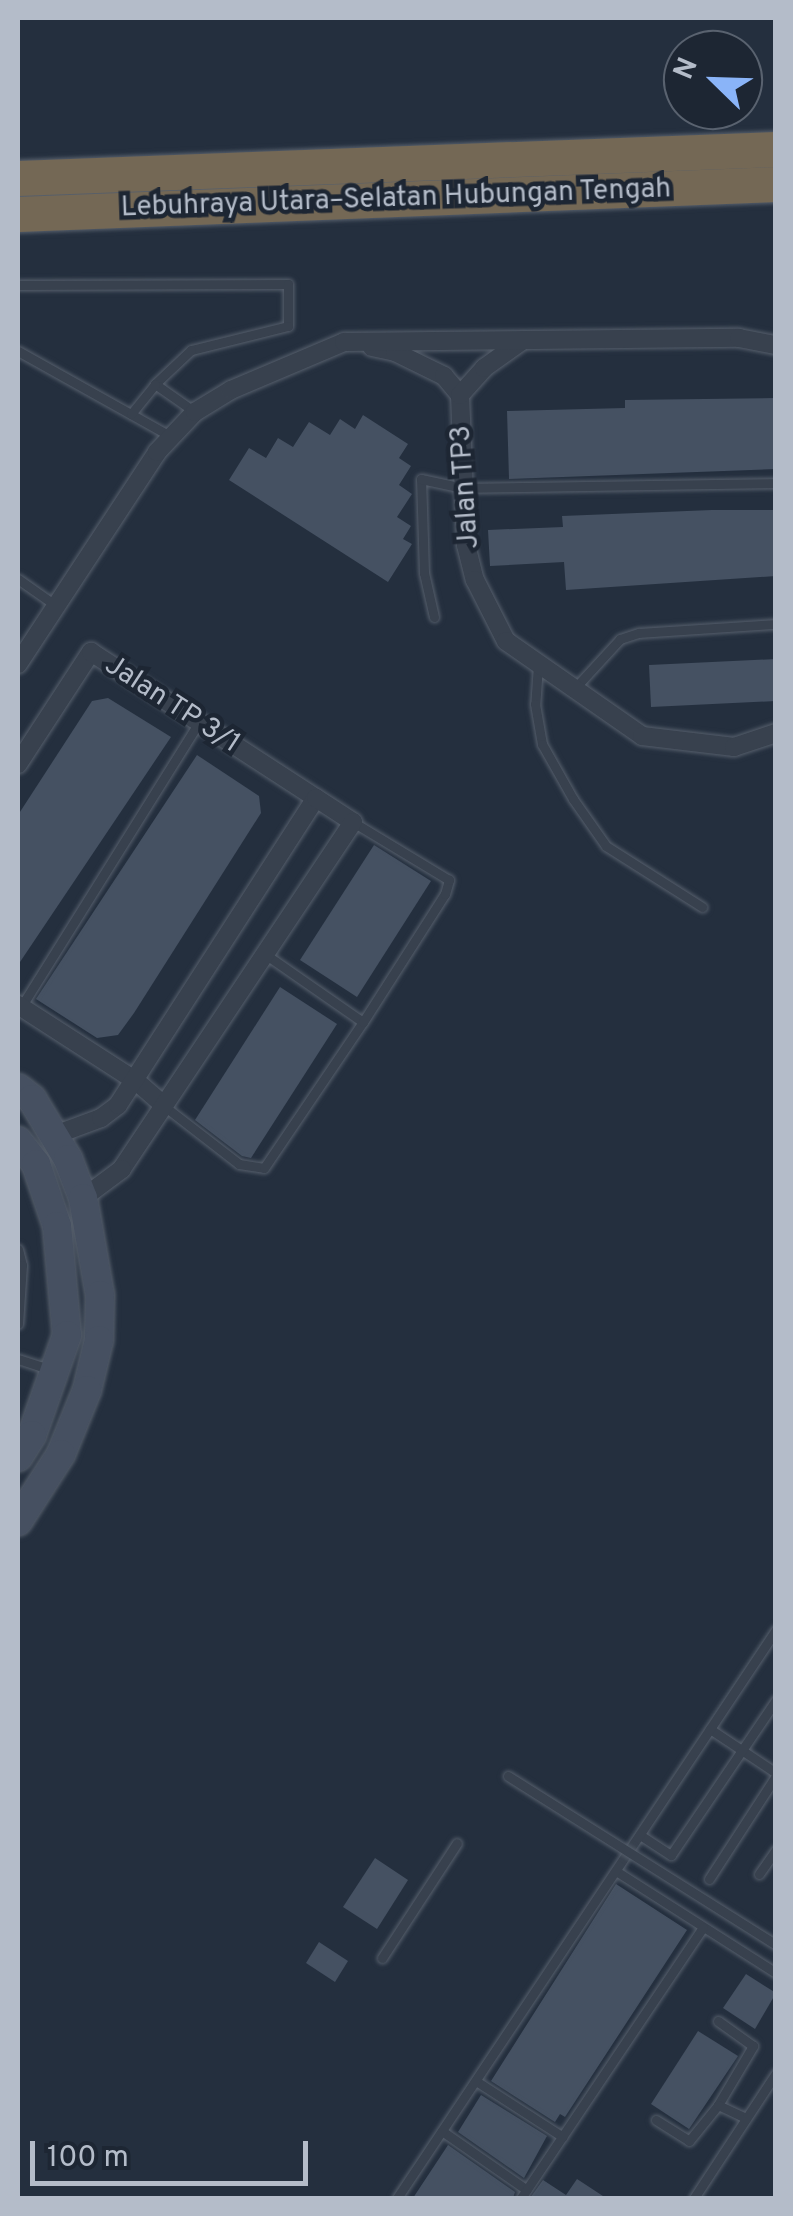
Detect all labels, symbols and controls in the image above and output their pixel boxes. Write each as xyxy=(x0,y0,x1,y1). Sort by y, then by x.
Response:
north arrow xyxy=(663,30,763,130)
text: N xyxy=(667,53,708,85)
street label: Lebuhraya Utara–Selatan Hubungan Tengah xyxy=(120,173,672,225)
street label: Jalan TP3 xyxy=(445,424,487,550)
street label: Jalan TP 3/1 xyxy=(98,649,246,761)
scale bar xyxy=(35,2121,312,2183)
text: 100 m xyxy=(47,2140,129,2177)

